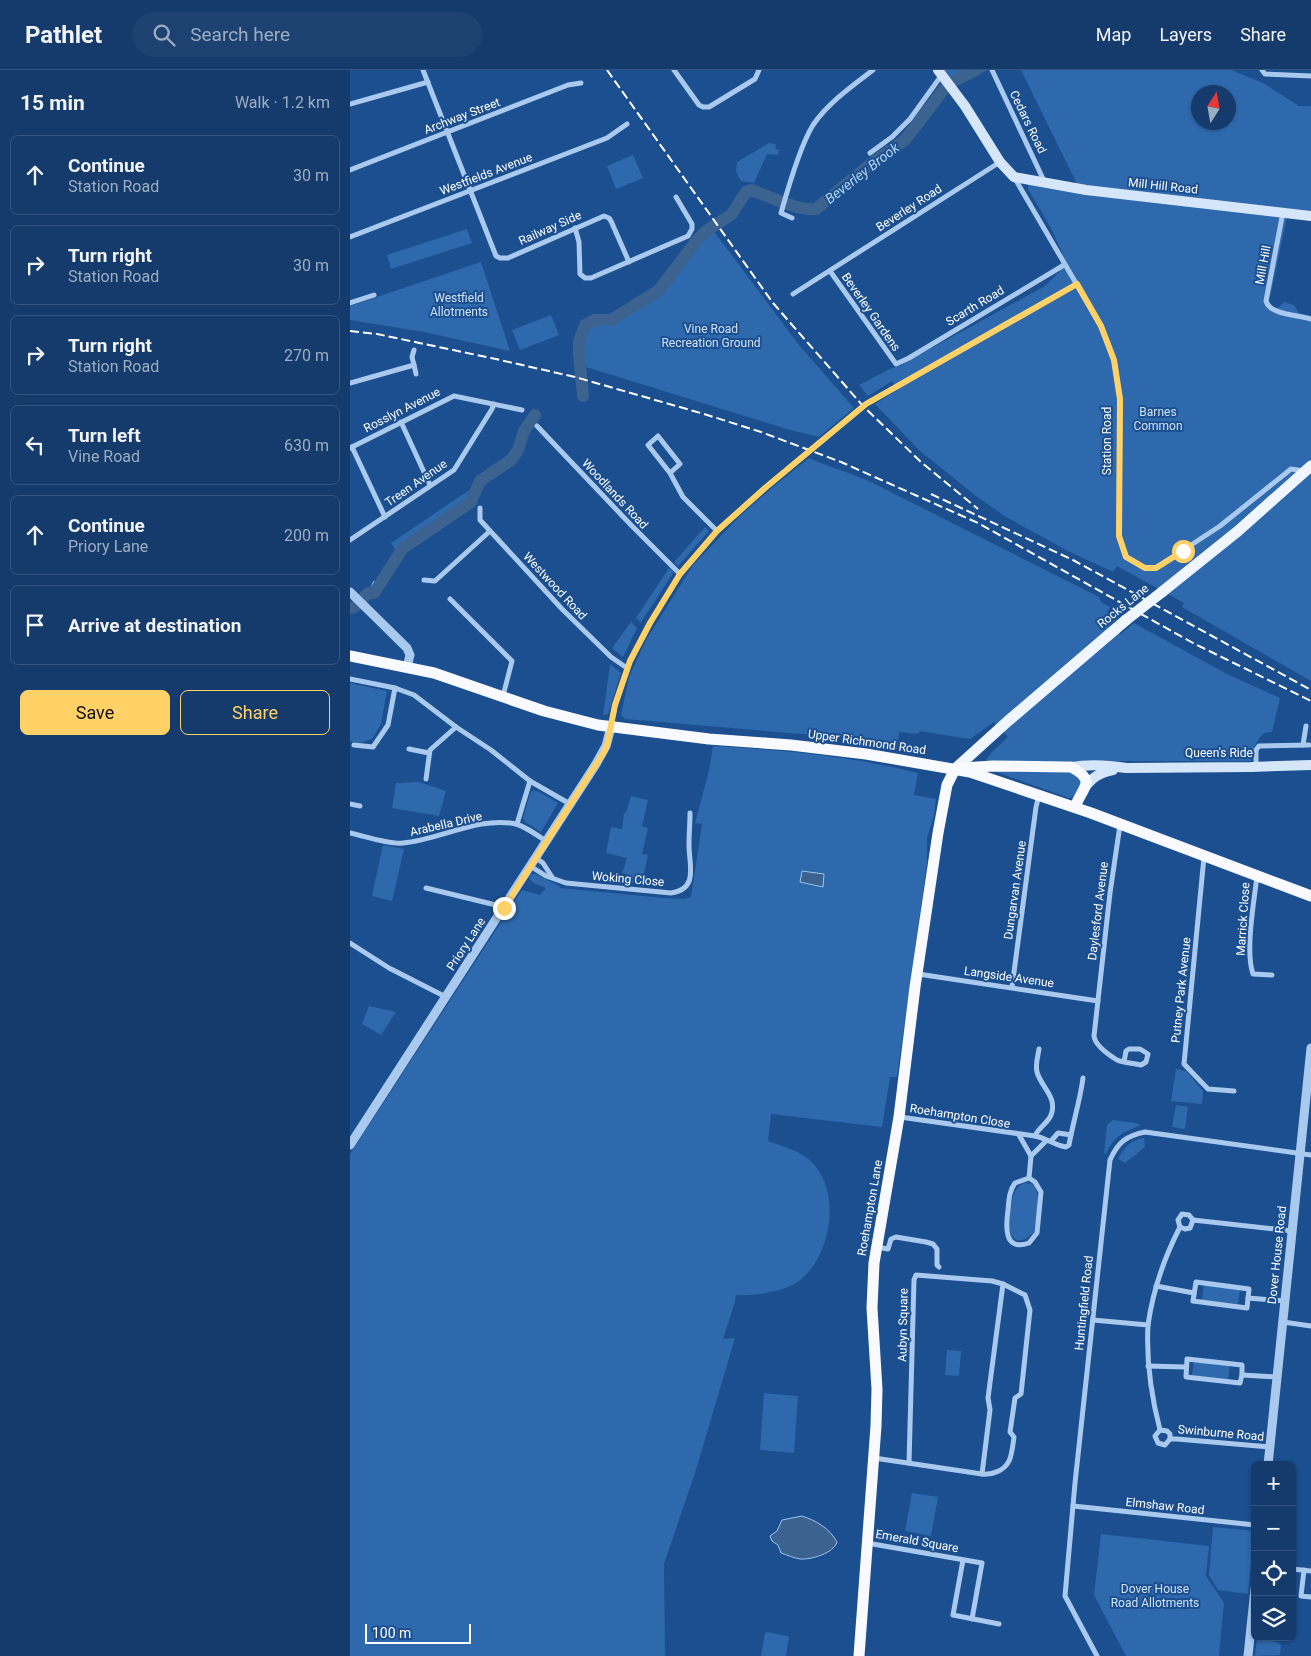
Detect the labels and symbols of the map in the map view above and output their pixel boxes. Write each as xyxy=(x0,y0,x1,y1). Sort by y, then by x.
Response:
north arrow xyxy=(1191,85,1236,130)
street label: Cedars Road xyxy=(1007,88,1049,156)
street label: Archway Street xyxy=(422,95,502,137)
water label: Beverley Brook xyxy=(822,138,903,207)
street label: Westfields Avenue xyxy=(438,150,534,198)
street label: Mill Hill Road xyxy=(1127,175,1199,197)
street label: Beverley Road xyxy=(874,182,944,234)
street label: Railway Side xyxy=(517,208,583,248)
street label: Mill Hill xyxy=(1252,244,1274,286)
street label: Beverley Gardens xyxy=(839,270,903,354)
street label: Scarth Road xyxy=(943,283,1007,329)
park label: Westfield Allotments xyxy=(430,291,488,319)
park label: Vine Road Recreation Ground xyxy=(661,322,761,350)
street label: Rosslyn Avenue xyxy=(361,385,443,435)
park label: Barnes Common xyxy=(1133,405,1183,433)
street label: Station Road xyxy=(1100,407,1114,475)
street label: Woodlands Road xyxy=(579,456,651,532)
street label: Treen Avenue xyxy=(382,457,450,509)
route start xyxy=(1172,540,1195,563)
street label: Westwood Road xyxy=(520,549,590,623)
street label: Rocks Lane xyxy=(1095,581,1151,631)
street label: Upper Richmond Road xyxy=(807,727,927,757)
street label: Queen's Ride xyxy=(1185,746,1253,760)
street label: Arabella Drive xyxy=(409,809,483,839)
street label: Dungarvan Avenue xyxy=(1001,840,1029,940)
street label: Daylesford Avenue xyxy=(1085,861,1111,961)
street label: Woking Close xyxy=(591,869,665,889)
street label: Marrick Close xyxy=(1233,882,1253,956)
route end xyxy=(493,897,516,920)
street label: Priory Lane xyxy=(444,915,488,973)
street label: Putney Park Avenue xyxy=(1168,937,1194,1043)
street label: Langside Avenue xyxy=(963,964,1055,990)
street label: Roehampton Close xyxy=(909,1101,1011,1131)
street label: Roehampton Lane xyxy=(855,1159,885,1257)
street label: Dover House Road xyxy=(1265,1205,1289,1305)
street label: Huntingfield Road xyxy=(1072,1255,1096,1351)
street label: Aubyn Square xyxy=(895,1288,911,1362)
street label: Swinburne Road xyxy=(1177,1422,1265,1444)
street label: Elmshaw Road xyxy=(1125,1495,1205,1517)
street label: Emerald Square xyxy=(874,1527,960,1555)
park label: Dover House Road Allotments xyxy=(1111,1582,1199,1610)
scale bar xyxy=(365,1621,471,1644)

